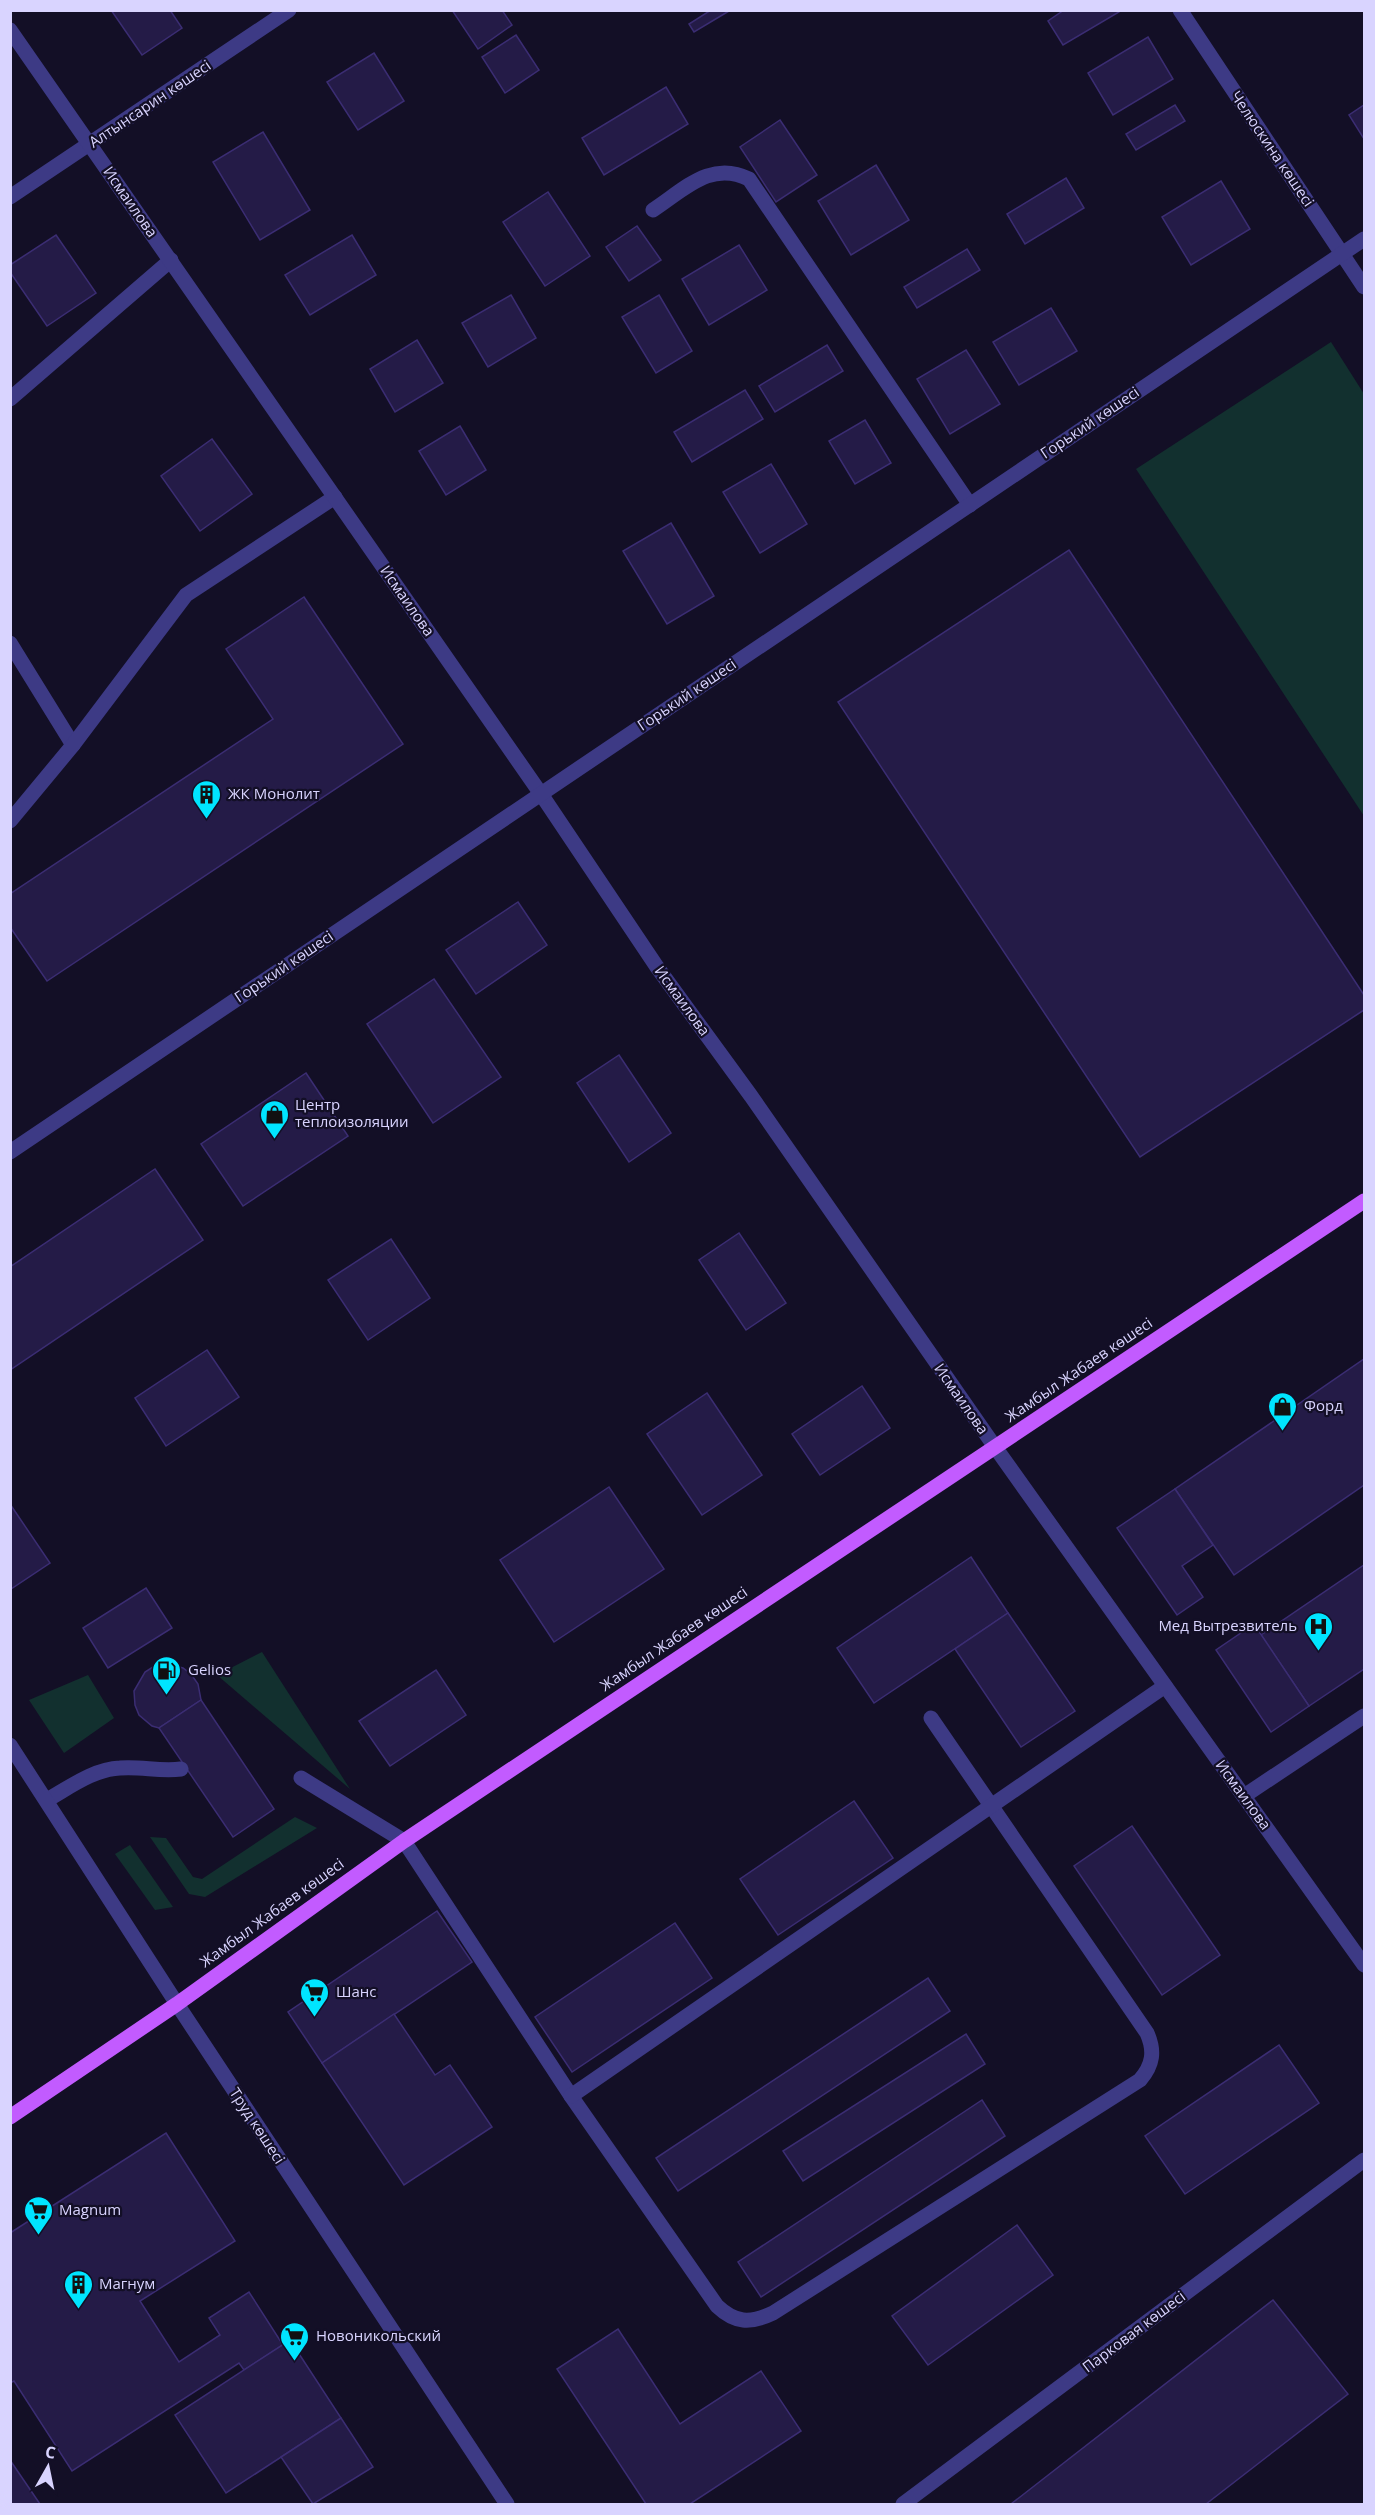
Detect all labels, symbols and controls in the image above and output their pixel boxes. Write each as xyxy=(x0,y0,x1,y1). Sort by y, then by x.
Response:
street label: Алтынсарин көшесі xyxy=(84,55,214,152)
street label: Челюскина көшесі xyxy=(1227,87,1319,210)
street label: Исмаилова xyxy=(99,162,163,241)
street label: Горький көшесі xyxy=(1036,382,1143,463)
street label: Исмаилова xyxy=(376,561,440,640)
street label: Горький көшесі xyxy=(633,654,740,735)
building icon: ЖК Монолит xyxy=(191,778,223,820)
place label: ЖК Монолит xyxy=(228,783,320,803)
street label: Горький көшесі xyxy=(230,926,337,1007)
street label: Исмаилова xyxy=(651,961,715,1039)
place label: Центр теплоизоляции xyxy=(295,1094,409,1131)
shop icon: Центр теплоизоляции xyxy=(258,1098,290,1140)
street label: Жамбыл Жабаев көшесі xyxy=(1001,1312,1156,1426)
street label: Исмаилова xyxy=(930,1359,994,1438)
shop icon: Форд xyxy=(1267,1390,1299,1432)
place label: Форд xyxy=(1304,1395,1343,1415)
street label: Жамбыл Жабаев көшесі xyxy=(596,1581,751,1695)
hospital icon: Мед Вытрезвитель xyxy=(1302,1610,1334,1652)
place label: Мед Вытрезвитель xyxy=(1158,1615,1297,1635)
fuel station icon: Gelios xyxy=(151,1654,183,1696)
place label: Gelios xyxy=(188,1659,231,1679)
street label: Исмаилова xyxy=(1212,1755,1276,1833)
street label: Жамбыл Жабаев көшесі xyxy=(195,1853,347,1971)
supermarket icon: Шанс xyxy=(299,1976,331,2018)
place label: Шанс xyxy=(336,1981,377,2001)
street label: Труд көшесі xyxy=(226,2084,290,2167)
supermarket icon: Magnum xyxy=(22,2194,54,2236)
place label: Magnum xyxy=(59,2199,121,2219)
building icon: Магнум xyxy=(62,2268,94,2310)
place label: Магнум xyxy=(99,2273,155,2293)
street label: Парковая көшесі xyxy=(1078,2286,1189,2376)
supermarket icon: Новоникольский xyxy=(279,2320,311,2362)
place label: Новоникольский xyxy=(316,2325,441,2345)
north arrow xyxy=(18,2437,78,2497)
text: С xyxy=(44,2441,57,2464)

